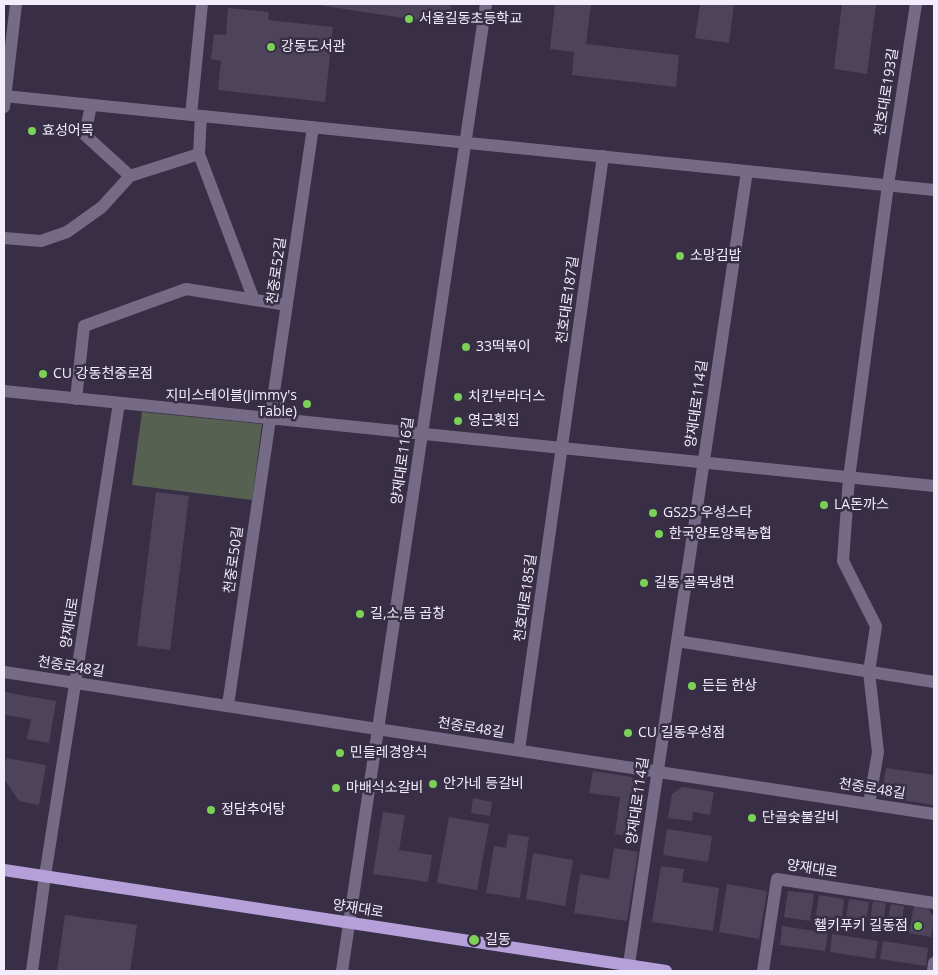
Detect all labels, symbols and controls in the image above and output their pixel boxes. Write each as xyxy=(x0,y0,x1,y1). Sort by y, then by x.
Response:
place label: 서울길동초등학교 xyxy=(419,11,522,27)
marker: 서울길동초등학교 xyxy=(403,13,415,25)
place label: 강동도서관 xyxy=(281,39,345,55)
marker: 강동도서관 xyxy=(265,41,277,53)
street label: 천호대로193길 xyxy=(872,47,902,137)
place label: 효성어묵 xyxy=(42,123,94,139)
marker: 효성어묵 xyxy=(26,125,38,137)
street label: 천중로52길 xyxy=(264,236,290,306)
place label: 소망김밥 xyxy=(690,248,742,264)
marker: 소망김밥 xyxy=(674,250,686,262)
street label: 천호대로187길 xyxy=(554,255,582,345)
place label: 33떡볶이 xyxy=(476,339,531,355)
marker: 33떡볶이 xyxy=(460,341,472,353)
street label: 양재대로114길 xyxy=(683,359,711,449)
place label: CU 강동천중로점 xyxy=(53,366,153,382)
marker: CU 강동천중로점 xyxy=(37,368,49,380)
place label: 지미스테이블(Jimmy's Table) xyxy=(166,388,297,421)
place label: 치킨부라더스 xyxy=(468,389,545,405)
marker: 치킨부라더스 xyxy=(452,391,464,403)
marker: 지미스테이블(Jimmy's Table) xyxy=(301,398,313,410)
place label: 영근횟집 xyxy=(468,413,520,429)
marker: 영근횟집 xyxy=(452,415,464,427)
street label: 양재대로116길 xyxy=(389,416,417,506)
place label: LA돈까스 xyxy=(834,497,889,513)
marker: LA돈까스 xyxy=(818,499,830,511)
place label: GS25 우성스타 xyxy=(663,505,752,521)
marker: GS25 우성스타 xyxy=(647,507,659,519)
street label: 천중로50길 xyxy=(221,525,247,595)
place label: 한국양토양록농협 xyxy=(669,526,772,542)
marker: 한국양토양록농협 xyxy=(653,528,665,540)
street label: 천호대로185길 xyxy=(512,553,540,643)
place label: 길동 골목냉면 xyxy=(654,575,735,591)
marker: 길동 골목냉면 xyxy=(638,577,650,589)
street label: 양재대로 xyxy=(58,596,82,650)
place label: 길,소,뜸 곱창 xyxy=(370,606,445,622)
marker: 길,소,뜸 곱창 xyxy=(354,608,366,620)
street label: 천중로48길 xyxy=(36,653,106,681)
place label: 든든 한상 xyxy=(702,678,757,694)
marker: 든든 한상 xyxy=(686,680,698,692)
street label: 천중로48길 xyxy=(436,714,506,742)
place label: CU 길동우성점 xyxy=(638,725,725,741)
marker: CU 길동우성점 xyxy=(622,727,634,739)
place label: 민들레경양식 xyxy=(350,745,427,761)
marker: 민들레경양식 xyxy=(334,747,346,759)
street label: 양재대로114길 xyxy=(624,756,652,846)
street label: 천중로48길 xyxy=(837,775,907,803)
place label: 안가네 등갈비 xyxy=(443,776,524,792)
marker: 안가네 등갈비 xyxy=(427,778,439,790)
place label: 마배식소갈비 xyxy=(346,780,423,796)
marker: 마배식소갈비 xyxy=(330,782,342,794)
place label: 정담추어탕 xyxy=(221,802,285,818)
marker: 정담추어탕 xyxy=(205,804,217,816)
place label: 단골숯불갈비 xyxy=(762,810,839,826)
marker: 단골숯불갈비 xyxy=(746,812,758,824)
street label: 양재대로 xyxy=(785,857,839,881)
street label: 양재대로 xyxy=(331,897,385,921)
place label: 헬키푸키 길동점 xyxy=(814,918,908,934)
marker: 헬키푸키 길동점 xyxy=(912,920,924,932)
place label: 길동 xyxy=(485,932,511,948)
marker: 길동 xyxy=(467,933,481,947)

